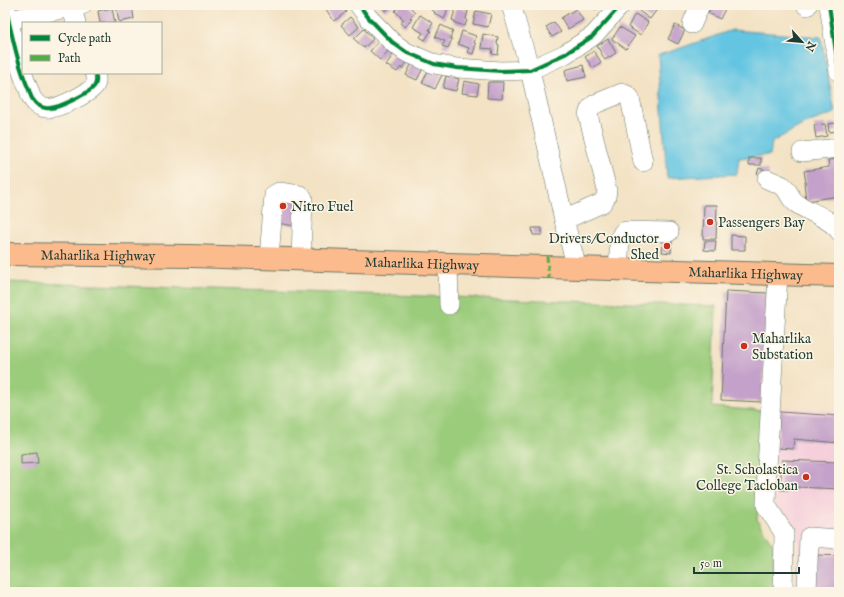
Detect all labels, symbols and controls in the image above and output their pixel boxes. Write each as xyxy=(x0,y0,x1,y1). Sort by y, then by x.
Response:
legend xyxy=(22,22,162,74)
north arrow xyxy=(782,22,822,62)
text: Cycle path xyxy=(58,31,112,47)
text: N xyxy=(801,38,819,54)
text: Path xyxy=(58,51,81,66)
place label: Nitro Fuel xyxy=(291,198,354,216)
marker: Nitro Fuel xyxy=(278,201,288,211)
place label: Passengers Bay xyxy=(718,214,805,232)
marker: Passengers Bay xyxy=(705,217,715,227)
place label: Drivers/Conductor Shed xyxy=(548,230,660,264)
marker: Drivers/Conductor Shed xyxy=(662,241,672,251)
street label: Maharlika Highway xyxy=(41,246,156,266)
street label: Maharlika Highway xyxy=(364,253,480,275)
street label: Maharlika Highway xyxy=(688,263,803,285)
place label: Maharlika Substation xyxy=(752,330,814,364)
marker: Maharlika Substation xyxy=(739,341,749,351)
place label: St. Scholastica College Tacloban xyxy=(696,461,799,495)
marker: St. Scholastica College Tacloban xyxy=(801,472,811,482)
scale bar xyxy=(694,549,799,575)
text: 50 m xyxy=(700,556,722,571)

